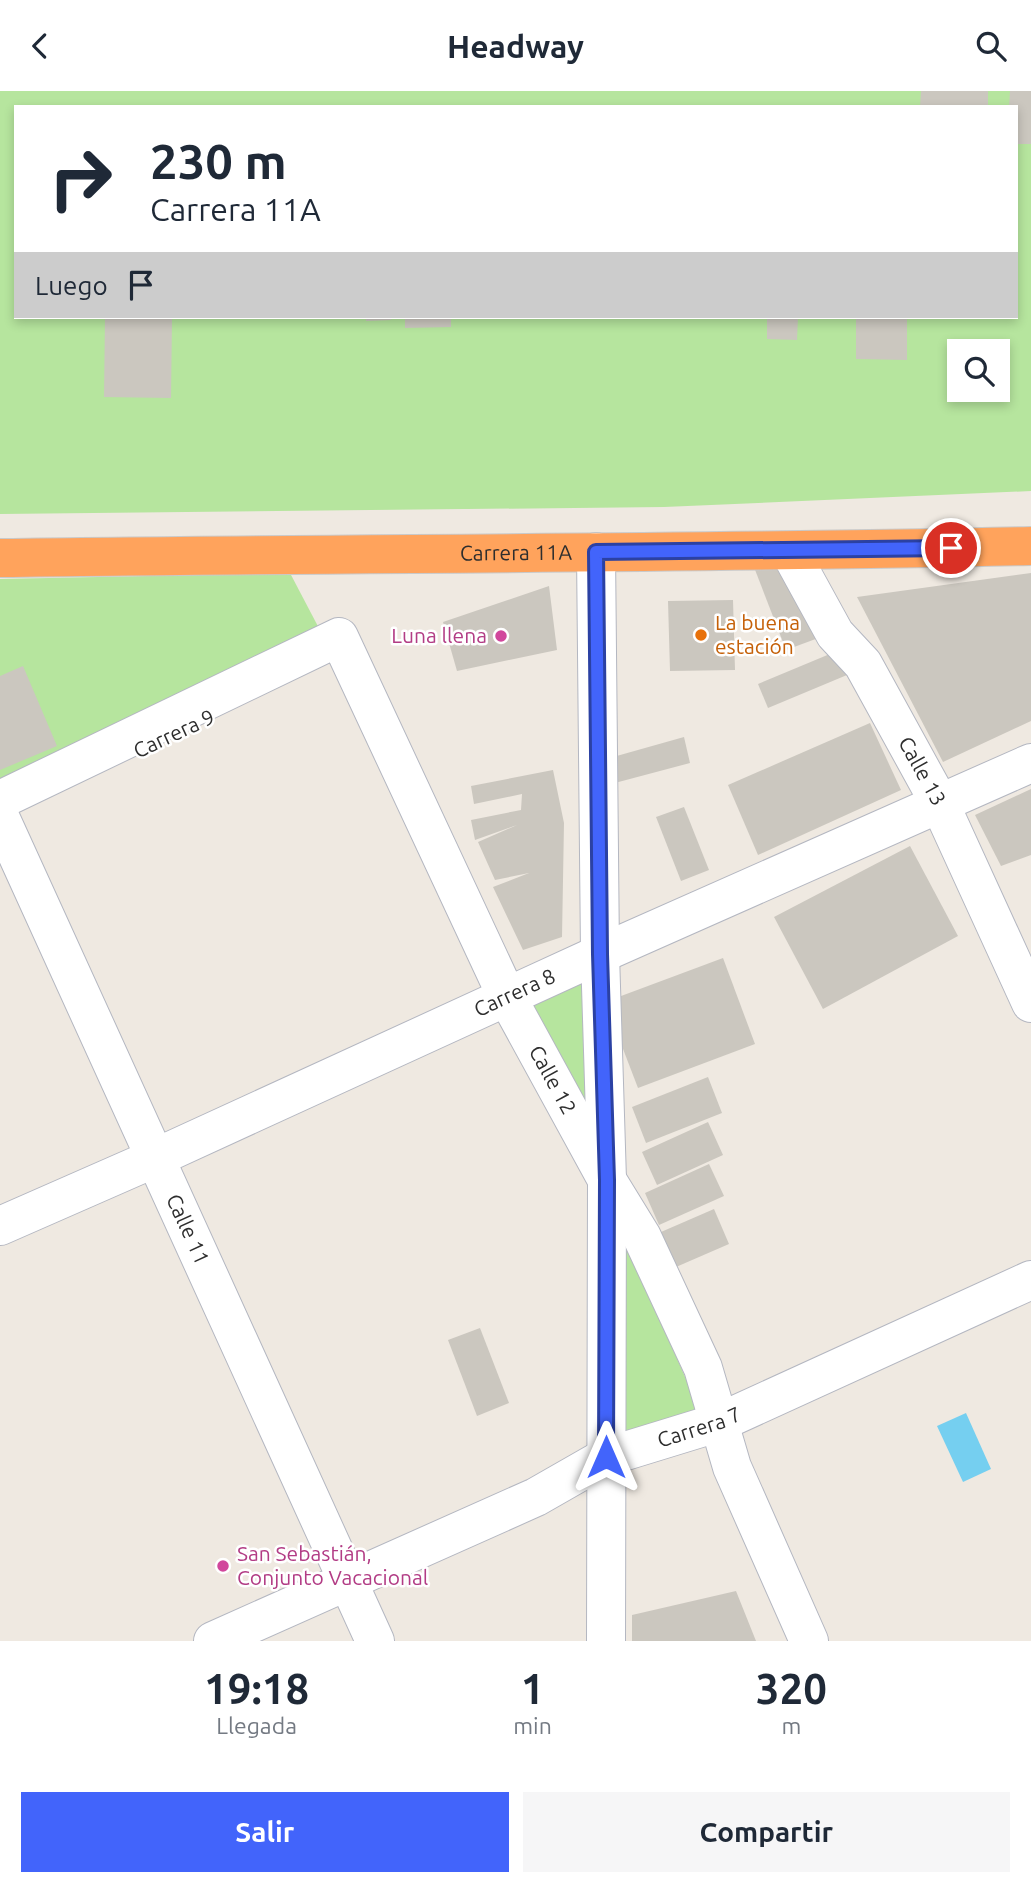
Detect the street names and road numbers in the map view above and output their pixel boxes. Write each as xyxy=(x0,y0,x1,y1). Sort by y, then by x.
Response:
street label: Carrera 11A xyxy=(460,540,572,565)
street label: Carrera 9 xyxy=(129,704,218,762)
street label: Calle 13 xyxy=(894,732,951,809)
street label: Carrera 8 xyxy=(470,963,559,1021)
street label: Calle 12 xyxy=(525,1041,582,1118)
street label: Calle 11 xyxy=(162,1190,215,1268)
street label: Carrera 7 xyxy=(654,1401,744,1452)

